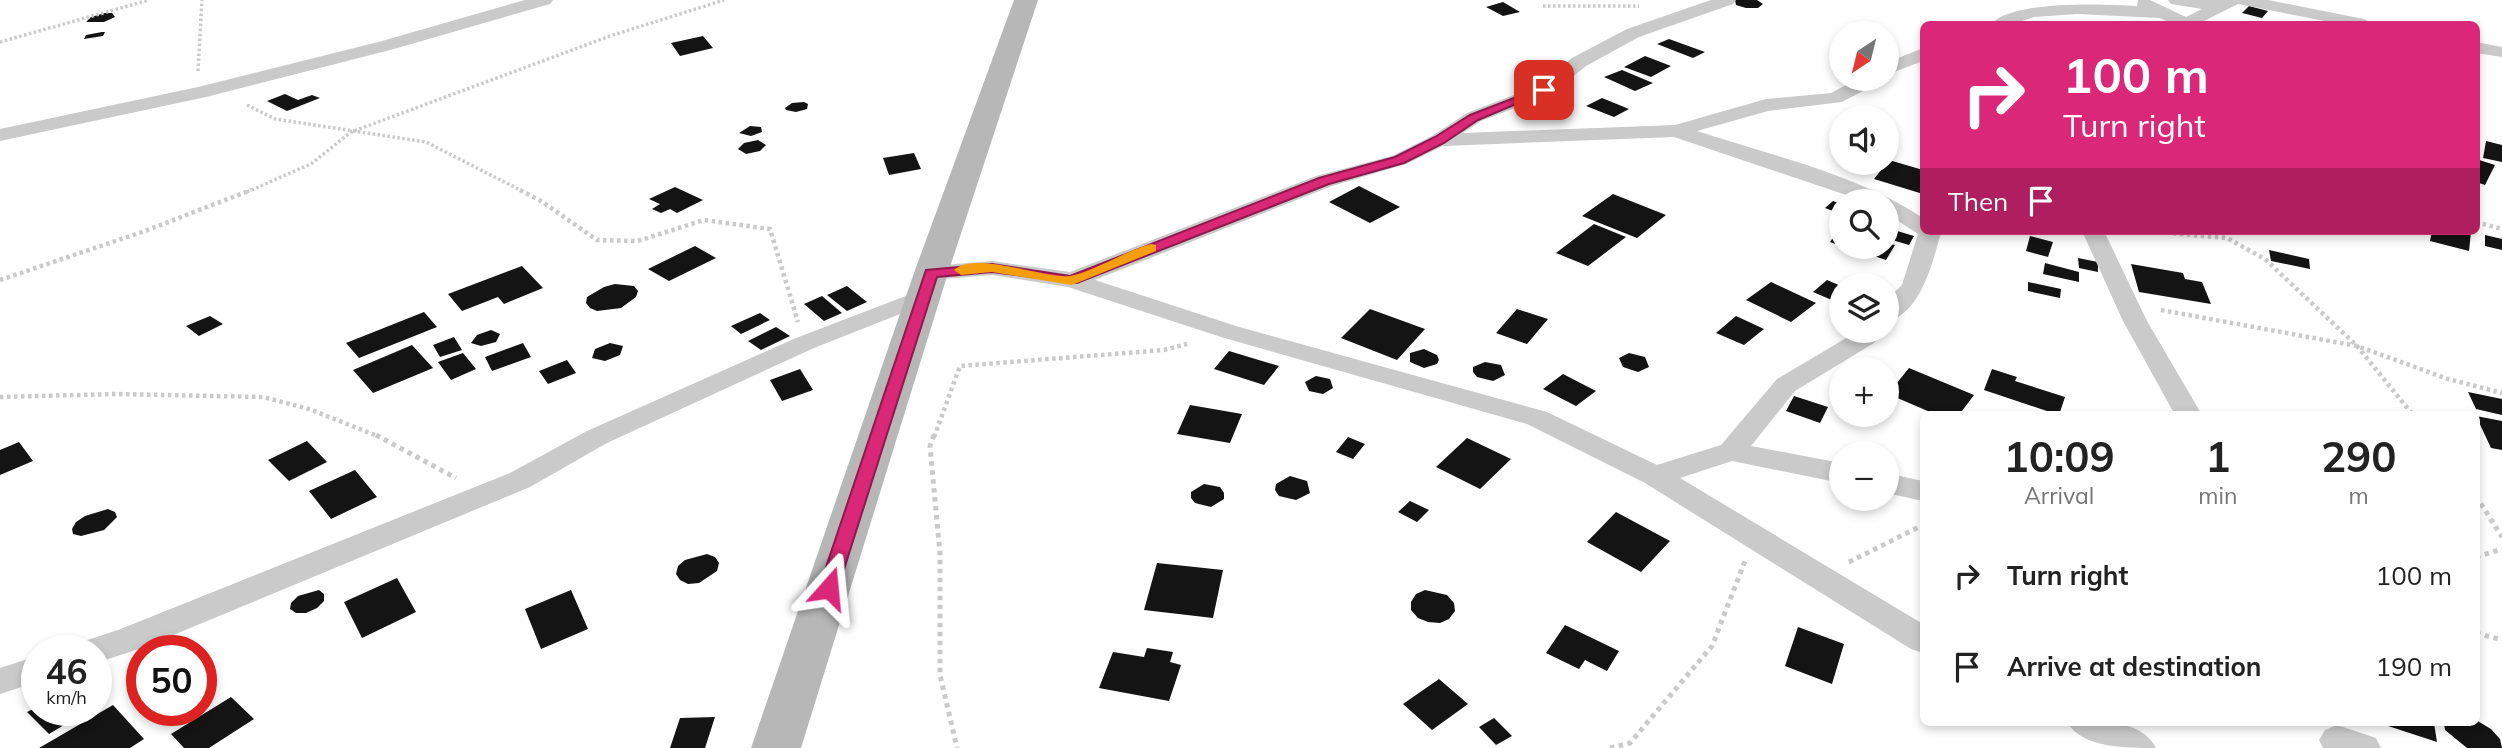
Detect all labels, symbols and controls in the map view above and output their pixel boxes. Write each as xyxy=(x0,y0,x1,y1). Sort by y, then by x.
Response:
north arrow xyxy=(1829,21,1899,91)
map controls xyxy=(1829,21,1899,511)
text: 100 m xyxy=(2063,44,2209,105)
icon: right xyxy=(1948,49,2039,140)
pin xyxy=(1514,60,1574,120)
icon: arrive xyxy=(1525,71,1563,109)
button: sound xyxy=(1829,105,1899,175)
text: Turn right xyxy=(2063,105,2206,145)
icon: arrive xyxy=(2022,182,2060,220)
text: Then xyxy=(1948,185,2008,218)
button: search xyxy=(1829,189,1899,259)
button: layers xyxy=(1829,273,1899,343)
button: + xyxy=(1829,357,1899,427)
text: 10:09 xyxy=(2004,430,2115,483)
text: 1 xyxy=(2205,430,2230,483)
text: 290 xyxy=(2321,430,2396,483)
button: − xyxy=(1829,441,1899,511)
text: Arrival xyxy=(2024,481,2094,510)
text: min xyxy=(2198,481,2237,510)
text: m xyxy=(2349,481,2369,510)
position arrow xyxy=(792,551,866,625)
icon: right xyxy=(1948,557,1986,595)
text: Turn right xyxy=(2007,559,2128,592)
text: 100 m xyxy=(2376,559,2452,592)
speed limit sign: 50 xyxy=(126,635,217,726)
icon: arrive xyxy=(1948,648,1986,686)
text: 46 xyxy=(45,649,88,693)
text: Arrive at destination xyxy=(2007,650,2262,683)
text: 190 m xyxy=(2376,650,2452,683)
text: km/h xyxy=(46,686,87,709)

